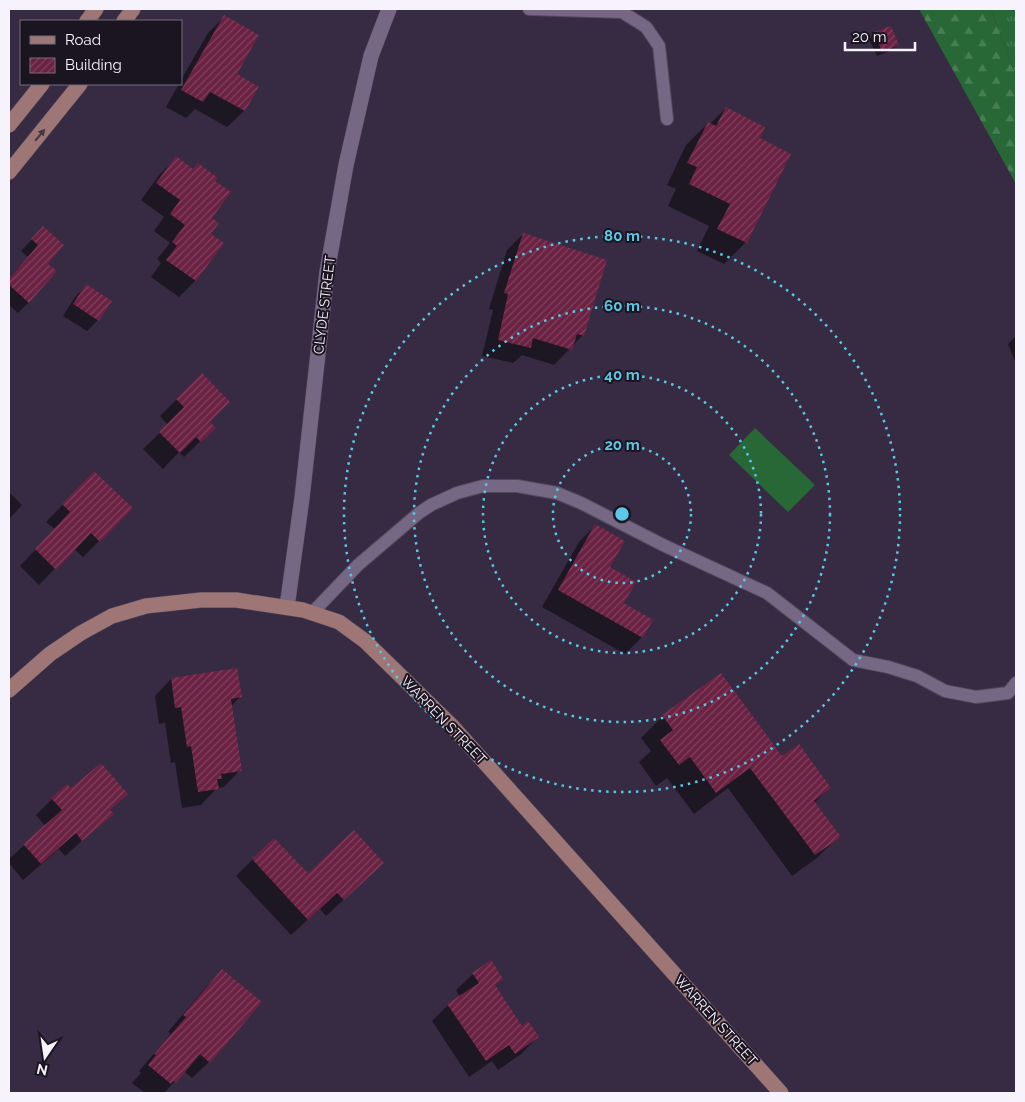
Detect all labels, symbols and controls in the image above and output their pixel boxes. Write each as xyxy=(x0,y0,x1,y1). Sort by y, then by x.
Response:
legend xyxy=(20,20,182,85)
scale bar xyxy=(845,20,915,52)
text: 20 m xyxy=(852,28,887,46)
text: Road xyxy=(65,31,101,49)
text: Building xyxy=(65,56,122,74)
one-way arrow xyxy=(35,129,46,142)
text: 80 m xyxy=(604,227,640,245)
street label: CLYDE STREET xyxy=(310,254,338,355)
text: 60 m xyxy=(604,297,640,315)
text: 40 m xyxy=(604,366,640,384)
text: 20 m xyxy=(604,436,640,454)
centre of rings xyxy=(613,505,631,523)
street label: WARREN STREET xyxy=(398,673,490,768)
street label: WARREN STREET xyxy=(671,971,761,1069)
north arrow xyxy=(20,1032,70,1082)
text: N xyxy=(35,1061,49,1079)

